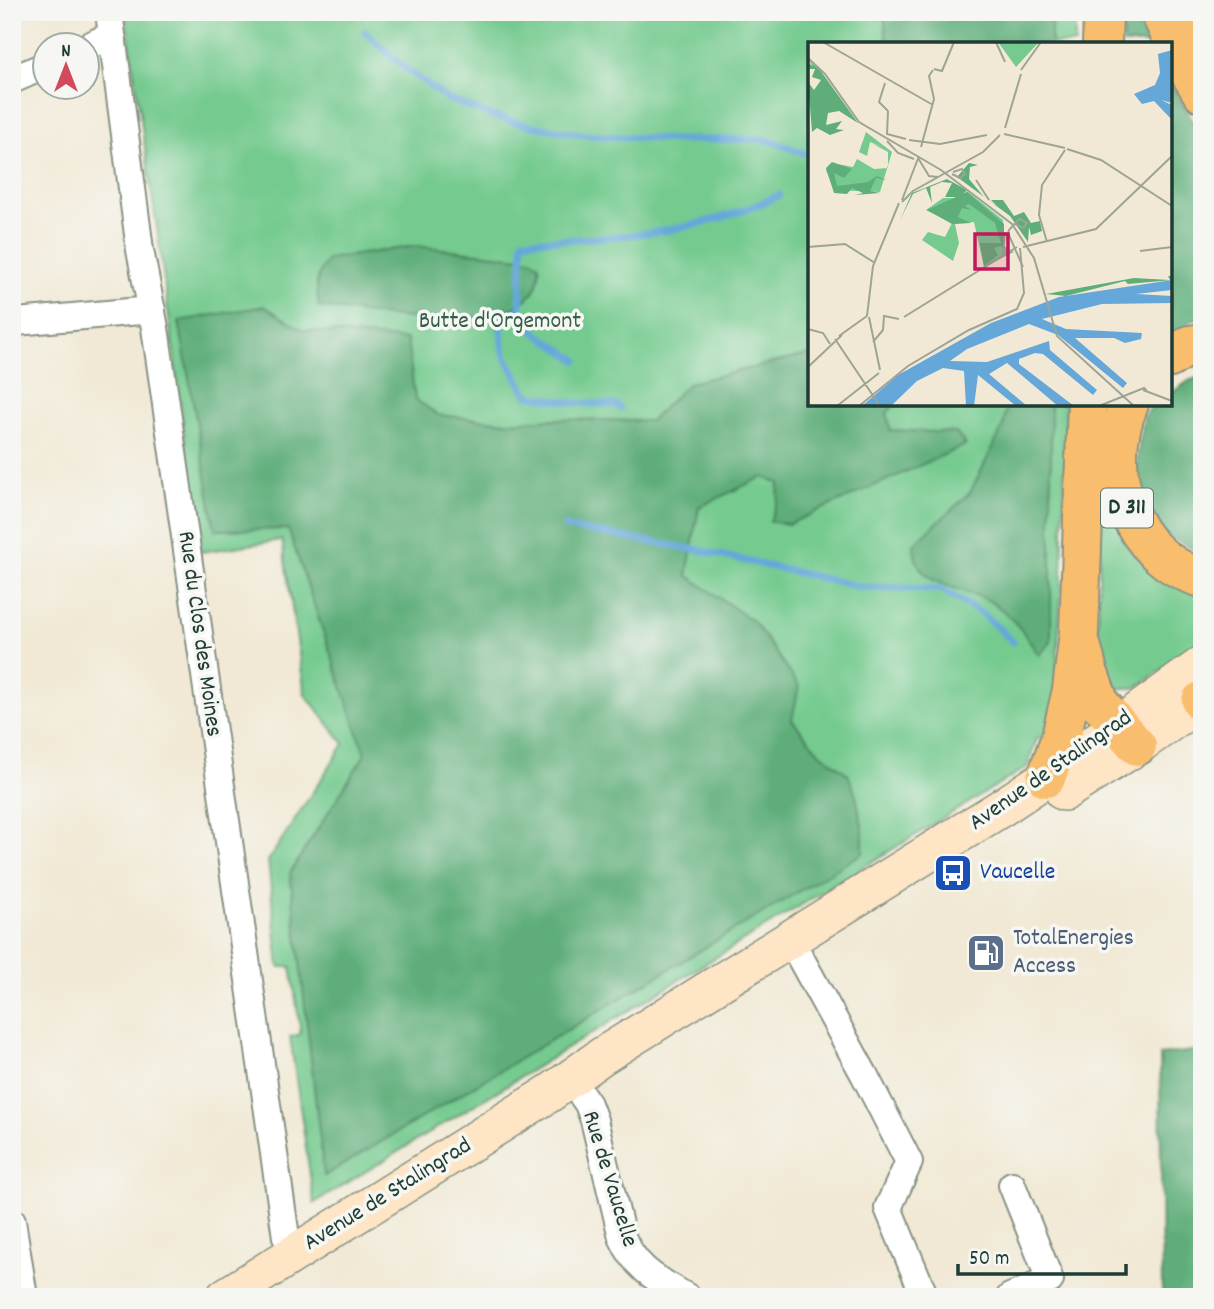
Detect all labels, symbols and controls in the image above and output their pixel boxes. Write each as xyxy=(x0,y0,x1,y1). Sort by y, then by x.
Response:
north arrow xyxy=(32,32,102,102)
text: N xyxy=(61,39,71,66)
inset map xyxy=(808,42,1172,406)
park label: Butte d'Orgemont xyxy=(419,305,581,339)
road number: D 311 xyxy=(1101,488,1153,528)
street label: Rue du Clos des Moines xyxy=(168,529,230,739)
street label: Avenue de Stalingrad xyxy=(962,702,1140,840)
bus stop icon: Vaucelle xyxy=(932,852,974,894)
place label: Vaucelle xyxy=(980,856,1055,890)
place label: TotalEnergies Access xyxy=(1013,922,1134,984)
fuel station icon: TotalEnergies Access xyxy=(965,932,1007,974)
street label: Rue de Vaucelle xyxy=(572,1107,646,1251)
street label: Avenue de Stalingrad xyxy=(297,1130,479,1260)
scale bar xyxy=(958,1232,1126,1276)
text: 50 m xyxy=(969,1245,1009,1275)

